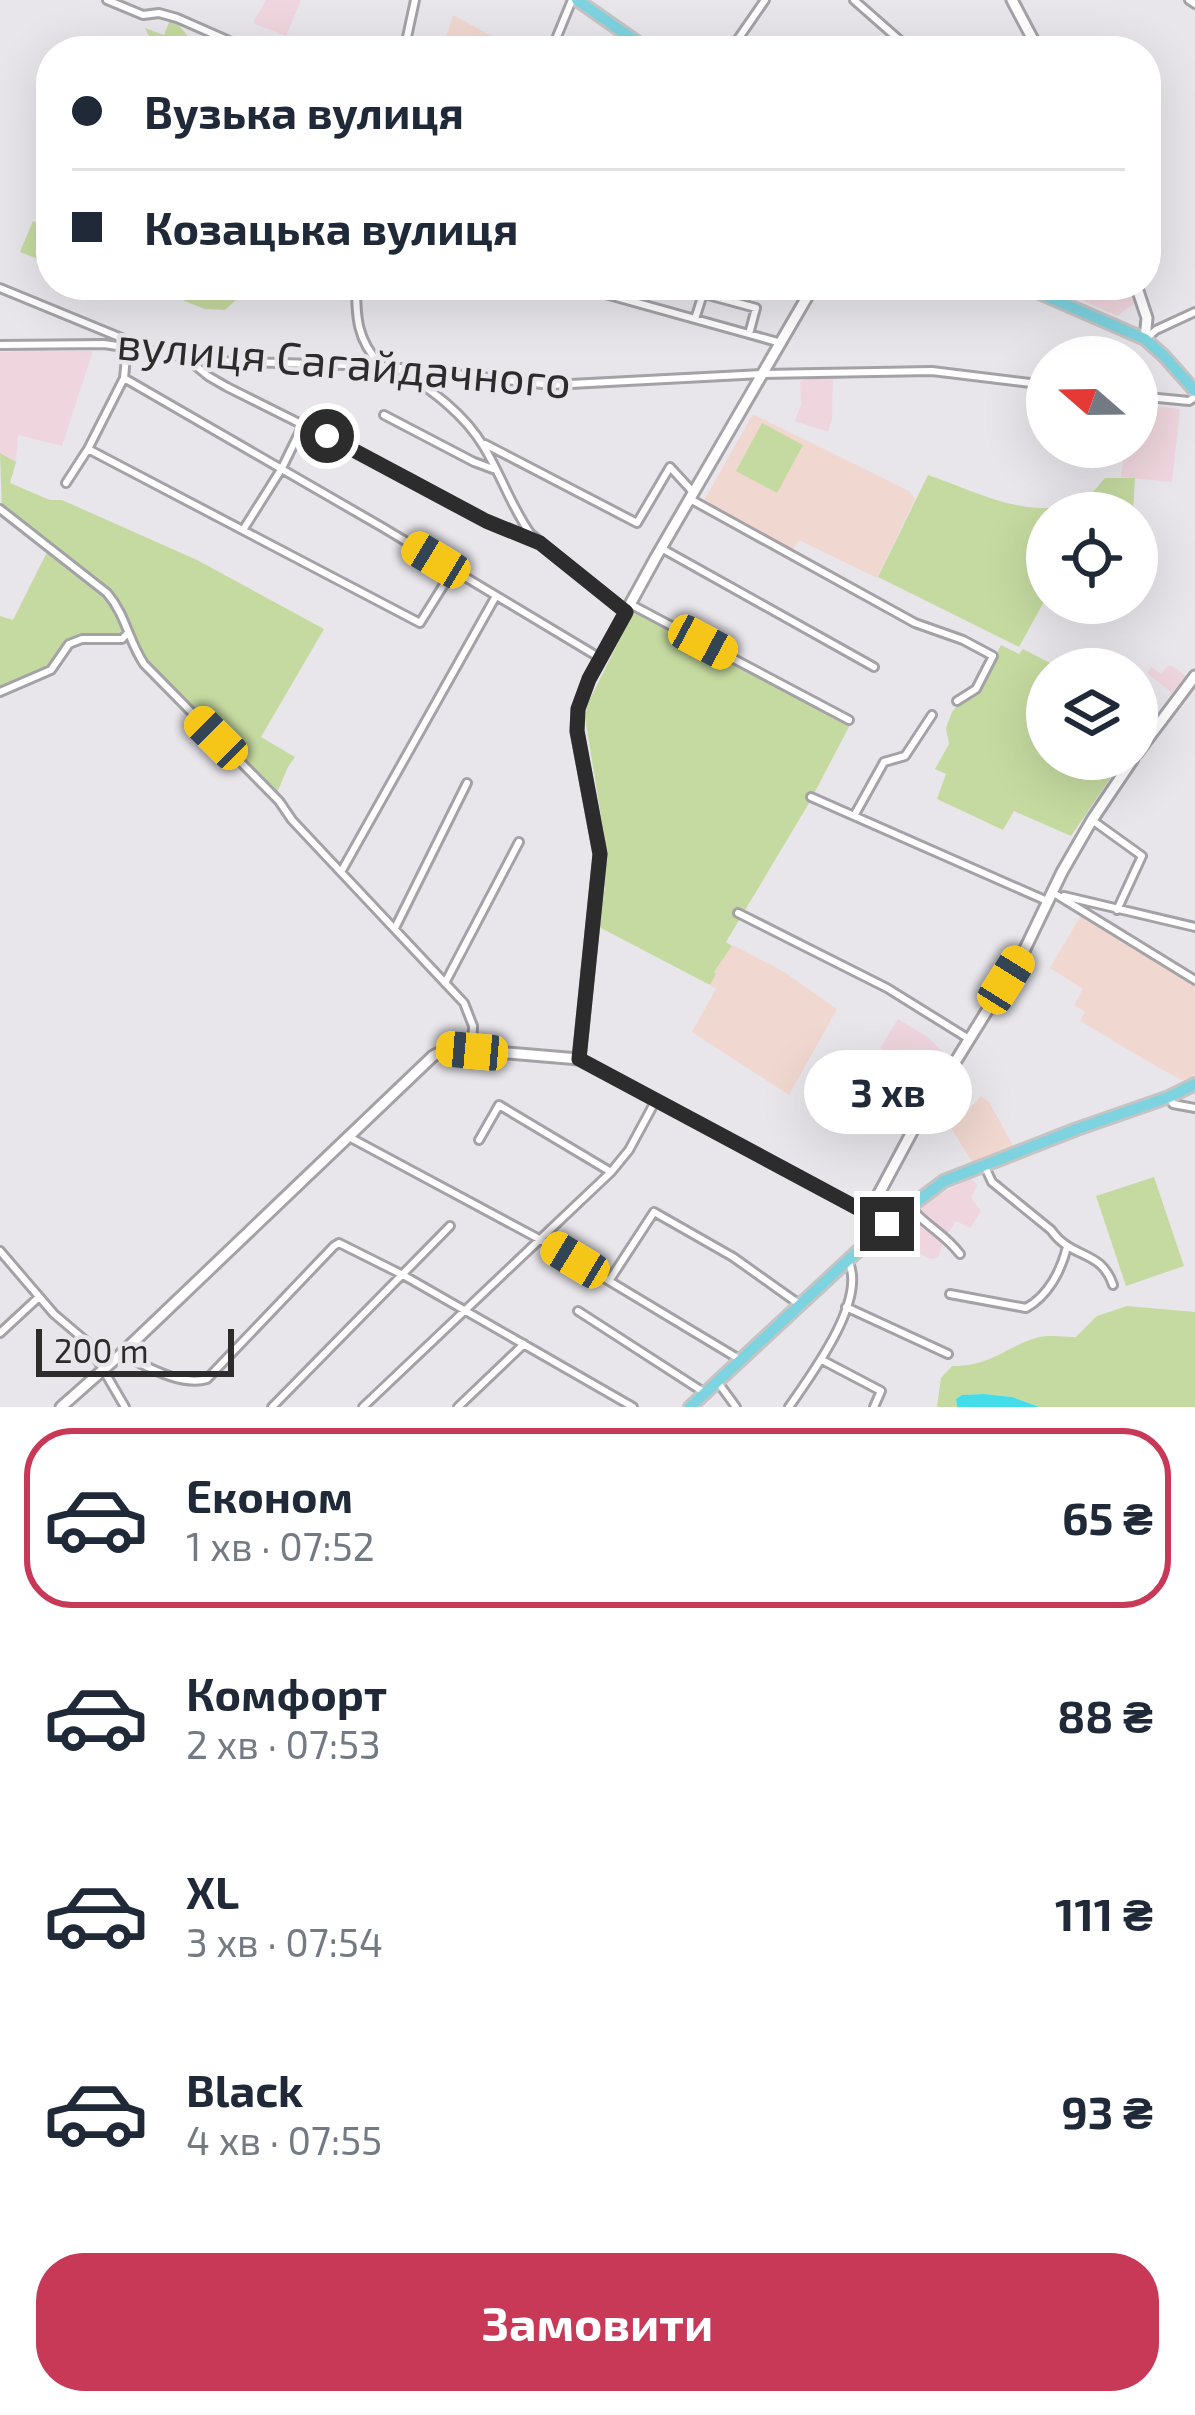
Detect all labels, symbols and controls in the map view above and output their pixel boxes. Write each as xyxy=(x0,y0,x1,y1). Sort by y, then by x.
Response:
text: Вузька вулиця xyxy=(144,84,464,138)
text: Козацька вулиця xyxy=(144,200,518,254)
street label: вулиця Сагайдачного xyxy=(115,314,573,409)
north arrow xyxy=(1026,336,1158,468)
map controls xyxy=(1026,336,1158,780)
route start xyxy=(300,409,354,463)
button: locate xyxy=(1026,492,1158,624)
car xyxy=(396,526,476,594)
car xyxy=(663,609,743,675)
button: layers xyxy=(1026,648,1158,780)
car xyxy=(178,700,254,776)
car xyxy=(972,940,1040,1020)
car xyxy=(435,1030,509,1072)
callout: 3 хв xyxy=(803,1050,971,1134)
text: 3 хв xyxy=(850,1068,926,1115)
route end xyxy=(860,1197,914,1251)
car xyxy=(535,1226,615,1294)
scale bar xyxy=(36,1323,234,1376)
text: 200 m xyxy=(54,1330,149,1370)
icon: car xyxy=(42,1464,150,1572)
text: Економ xyxy=(186,1468,353,1522)
text: 65 ₴ xyxy=(1062,1490,1153,1544)
text: 1 хв · 07:52 xyxy=(186,1522,375,1569)
icon: car xyxy=(42,1662,150,1770)
text: Комфорт xyxy=(186,1666,387,1720)
text: 88 ₴ xyxy=(1057,1688,1153,1742)
text: 2 хв · 07:53 xyxy=(186,1720,381,1767)
icon: car xyxy=(42,1860,150,1968)
text: XL xyxy=(186,1864,239,1918)
text: 111 ₴ xyxy=(1055,1886,1153,1940)
text: 3 хв · 07:54 xyxy=(186,1918,383,1965)
icon: car xyxy=(42,2058,150,2166)
text: Black xyxy=(186,2062,303,2116)
text: 93 ₴ xyxy=(1061,2084,1153,2138)
text: 4 хв · 07:55 xyxy=(186,2116,382,2163)
button: Замовити xyxy=(36,2253,1159,2391)

